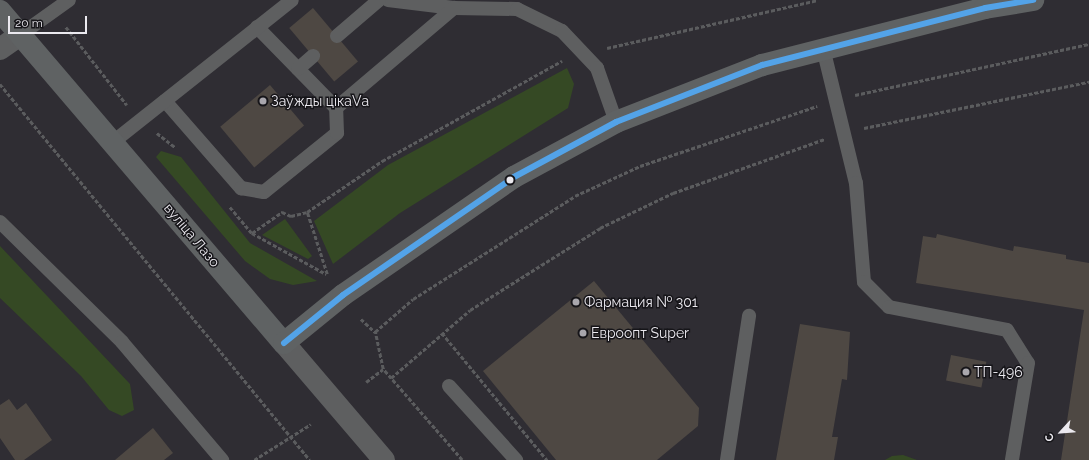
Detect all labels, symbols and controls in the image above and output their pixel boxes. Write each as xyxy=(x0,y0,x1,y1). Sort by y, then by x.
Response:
scale bar xyxy=(10,8,89,34)
text: 20 m xyxy=(15,16,43,30)
place label: Заўжды цікаVа xyxy=(271,93,369,109)
marker: Заўжды цікаVа xyxy=(258,96,268,106)
unlabelled marker xyxy=(505,175,515,185)
street label: вуліца Лазо xyxy=(161,200,223,270)
place label: Фармация № 301 xyxy=(584,294,698,310)
marker: Фармация № 301 xyxy=(571,297,581,307)
place label: Евроопт Super xyxy=(591,325,689,341)
marker: Евроопт Super xyxy=(578,328,588,338)
place label: ТП-496 xyxy=(974,364,1023,380)
marker: ТП-496 xyxy=(961,367,971,377)
north arrow xyxy=(1041,412,1081,452)
text: С xyxy=(1042,431,1057,444)

